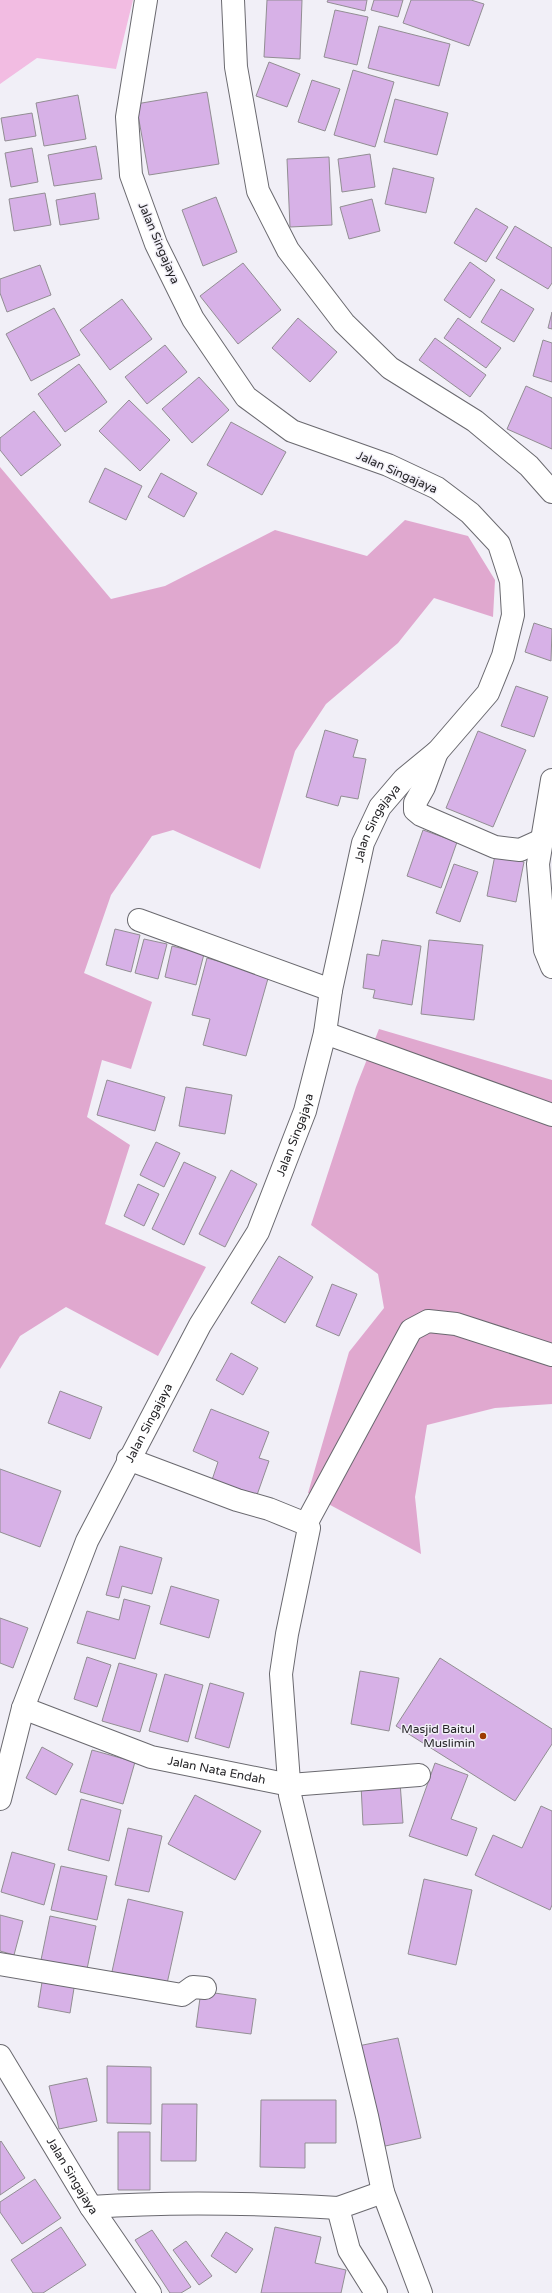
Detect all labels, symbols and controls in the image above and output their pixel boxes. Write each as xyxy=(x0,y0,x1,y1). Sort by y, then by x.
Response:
street label: Jalan Singajaya xyxy=(136,200,182,286)
street label: Jalan Singajaya xyxy=(354,448,440,496)
street label: Jalan Singajaya xyxy=(352,782,403,864)
street label: Jalan Singajaya xyxy=(273,1092,316,1178)
street label: Jalan Singajaya xyxy=(122,1381,175,1465)
place label: Masjid Baitul Muslimin xyxy=(401,1722,475,1750)
marker: Masjid Baitul Muslimin xyxy=(478,1731,488,1741)
street label: Jalan Nata Endah xyxy=(166,1754,267,1787)
street label: Jalan Singajaya xyxy=(44,2135,101,2217)

